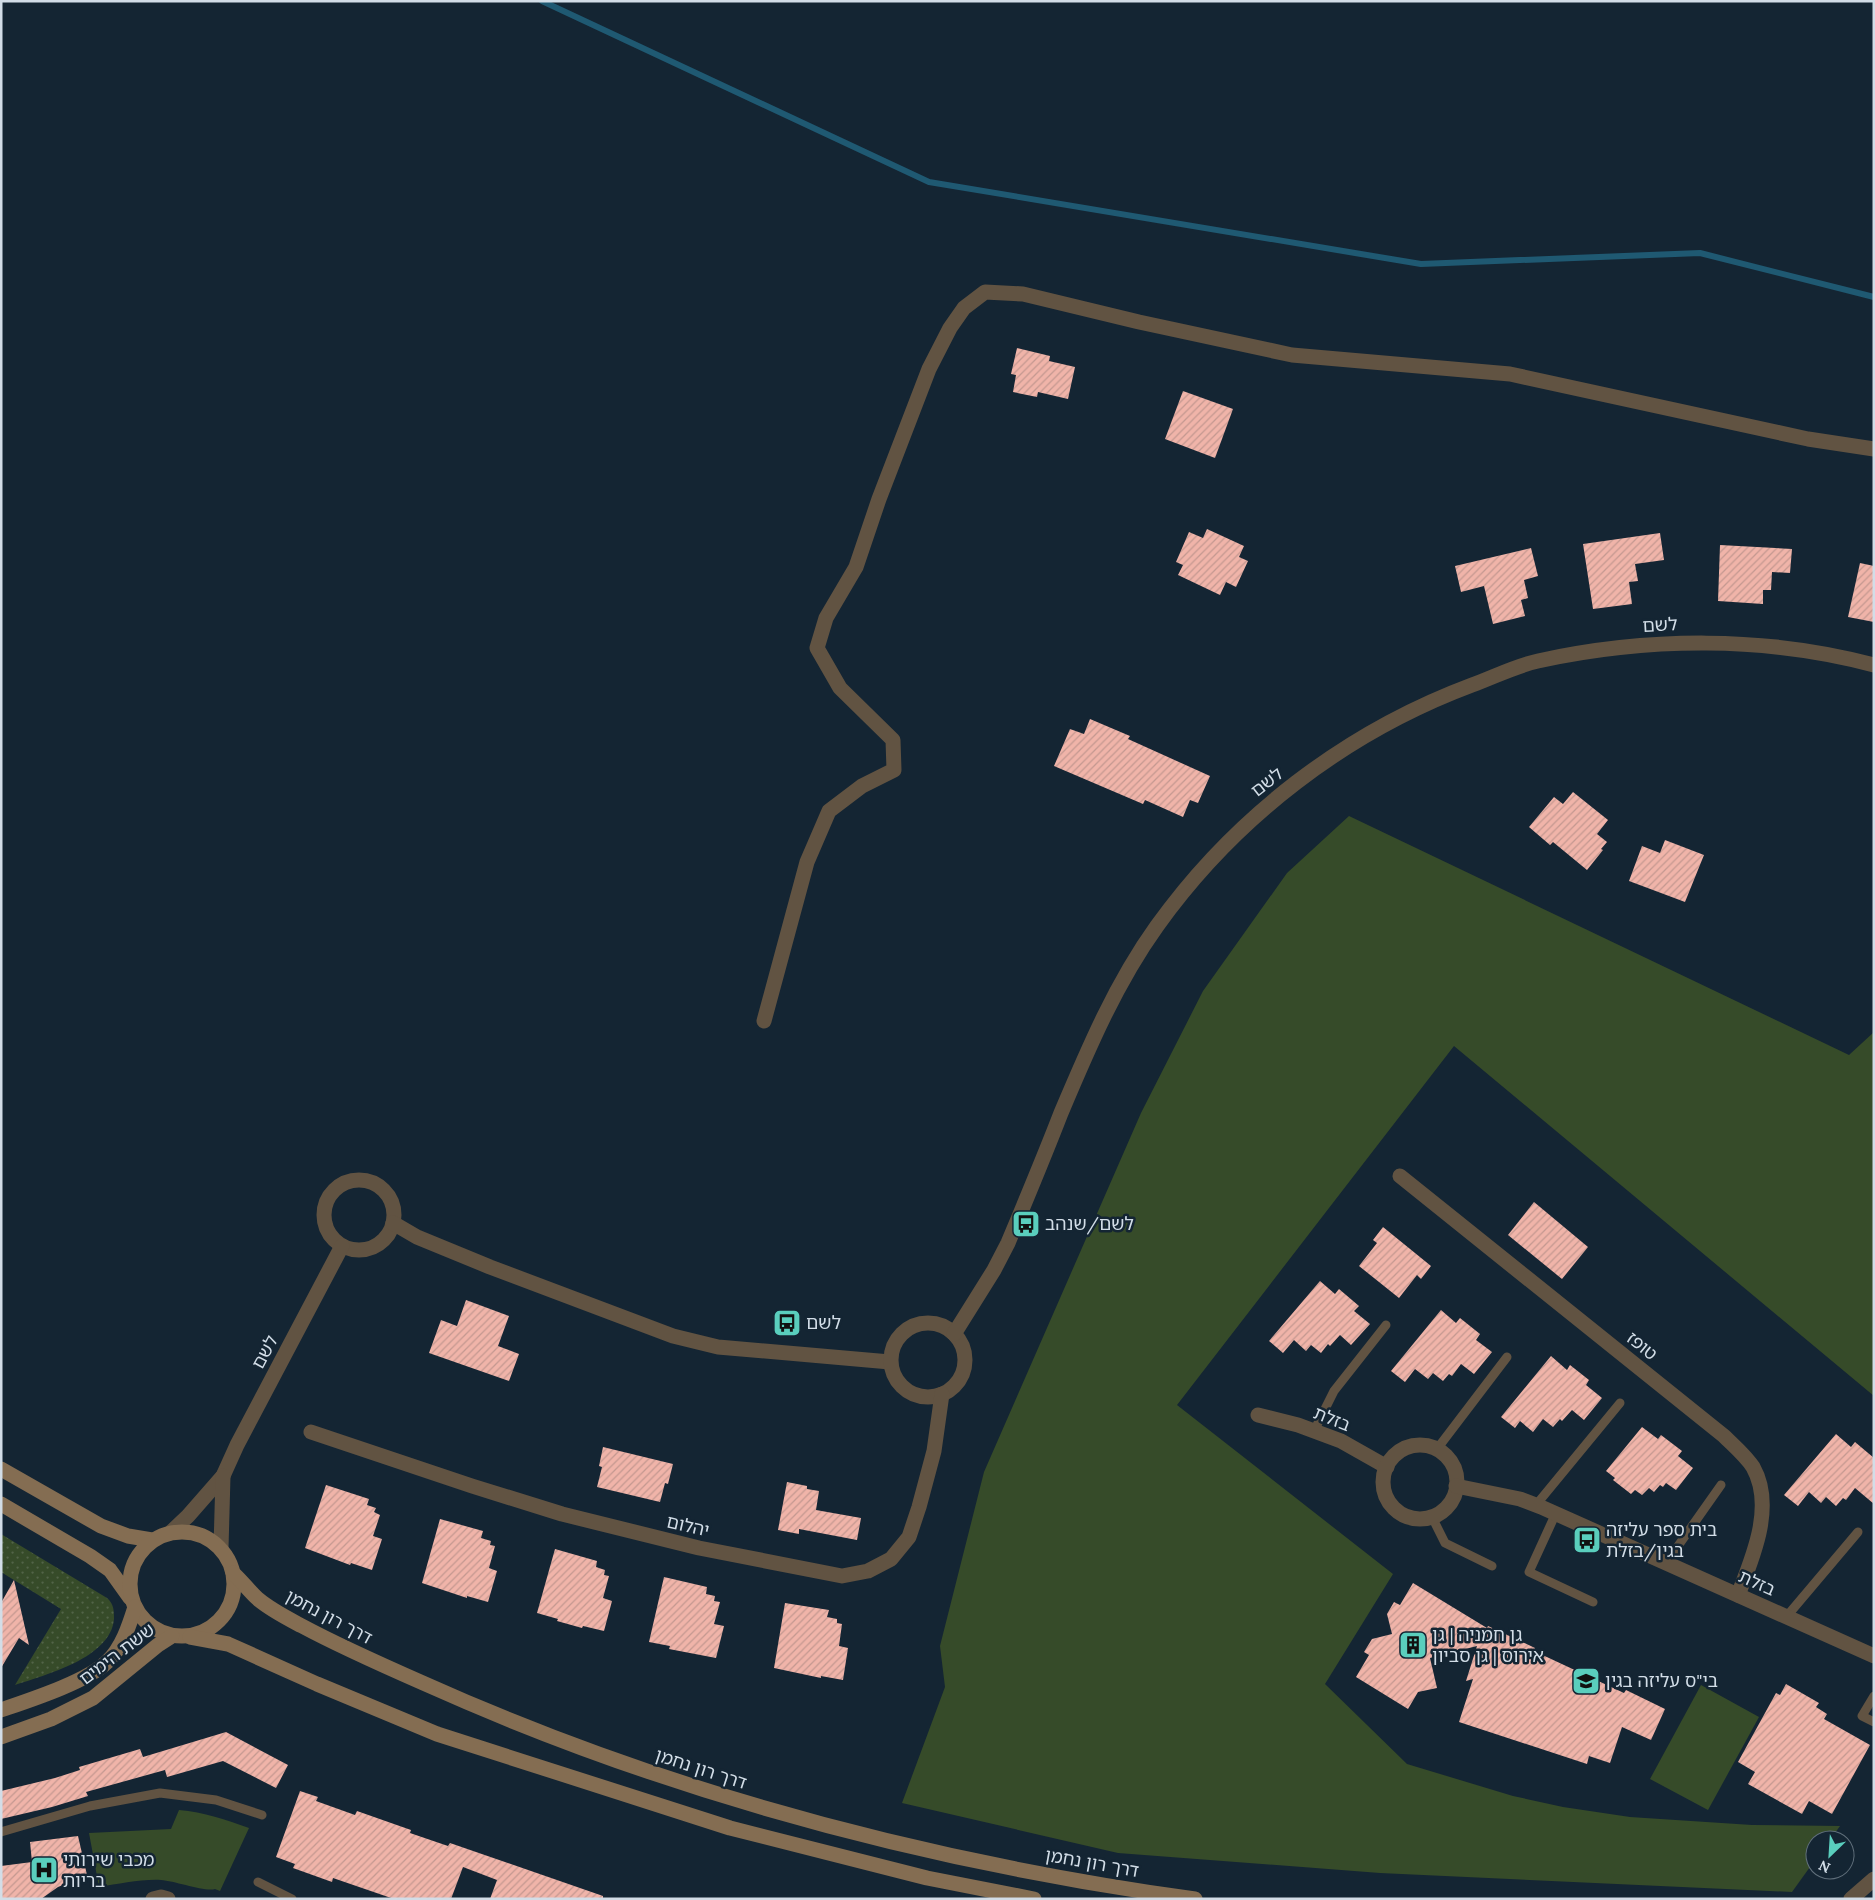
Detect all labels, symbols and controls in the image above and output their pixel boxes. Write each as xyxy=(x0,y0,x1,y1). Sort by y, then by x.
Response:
street label: לשם xyxy=(1642,612,1678,637)
street label: לשם xyxy=(1246,762,1288,801)
bus stop icon: לשם/שנהב xyxy=(1011,1209,1041,1239)
place label: לשם/שנהב xyxy=(1045,1212,1134,1235)
bus stop icon: לשם xyxy=(772,1308,802,1338)
place label: לשם xyxy=(806,1311,841,1334)
street label: טופז xyxy=(1622,1326,1662,1365)
street label: לשם xyxy=(246,1331,283,1373)
street label: בזלת xyxy=(1310,1401,1354,1436)
street label: יהלום xyxy=(664,1509,712,1542)
place label: בית ספר עליזה בגין/בזלת xyxy=(1606,1518,1717,1562)
bus stop icon: בית ספר עליזה בגין/בזלת xyxy=(1572,1525,1602,1555)
street label: בזלת xyxy=(1735,1564,1779,1601)
street label: דרך רון נחמן xyxy=(282,1584,377,1649)
street label: ששת הימים xyxy=(74,1618,159,1689)
place label: גן חמניה | גן אירוס | גן סביון xyxy=(1432,1623,1544,1667)
building icon: גן חמניה | גן אירוס | גן סביון xyxy=(1398,1630,1428,1660)
school or university icon: בי"ס עליזה בגין xyxy=(1571,1666,1601,1696)
place label: בי"ס עליזה בגין xyxy=(1605,1669,1718,1692)
street label: דרך רון נחמן xyxy=(653,1743,750,1794)
north arrow xyxy=(1805,1830,1855,1880)
street label: דרך רון נחמן xyxy=(1043,1843,1141,1882)
place label: מכבי שירותי בריות xyxy=(63,1848,155,1892)
hospital icon: מכבי שירותי בריות xyxy=(29,1855,59,1885)
text: N xyxy=(1816,1856,1833,1877)

